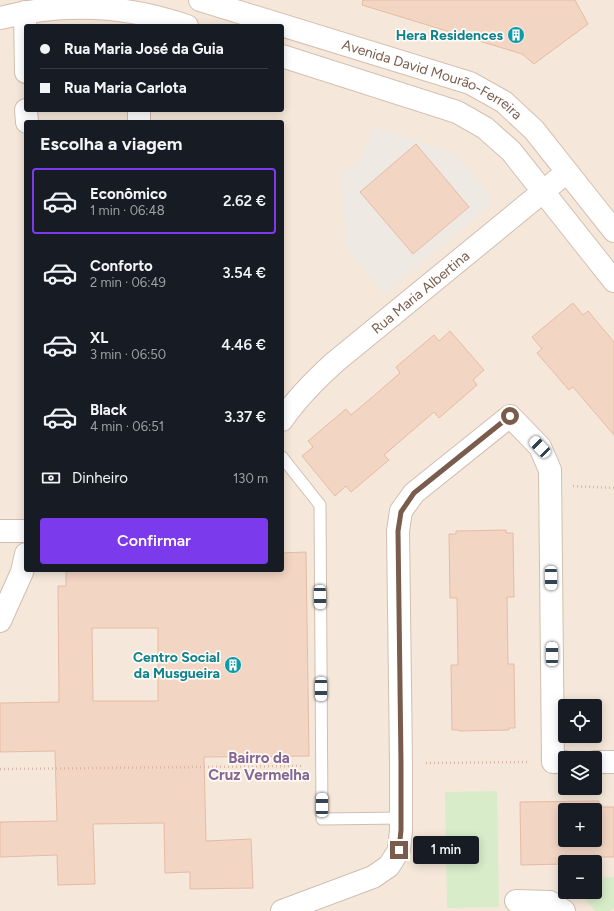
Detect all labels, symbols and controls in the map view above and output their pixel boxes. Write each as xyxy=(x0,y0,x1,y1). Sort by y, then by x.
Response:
building icon: Hera Residences xyxy=(506,25,526,45)
place label: Hera Residences xyxy=(396,27,503,44)
street label: Avenida David Mourão-Ferreira xyxy=(340,36,526,123)
text: Rua Maria José da Guia xyxy=(64,40,224,58)
text: Rua Maria Carlota xyxy=(64,79,187,97)
text: Escolha a viagem xyxy=(40,133,183,155)
icon: car xyxy=(42,183,78,219)
text: Econômico xyxy=(90,185,167,203)
text: 2.62 € xyxy=(223,192,266,210)
text: 1 min · 06:48 xyxy=(90,203,165,218)
street label: Rua Maria Albertina xyxy=(368,247,473,337)
icon: car xyxy=(42,255,78,291)
text: Conforto xyxy=(90,257,153,275)
text: 3.54 € xyxy=(222,264,266,282)
text: 2 min · 06:49 xyxy=(90,275,166,290)
icon: car xyxy=(42,327,78,363)
text: XL xyxy=(90,329,108,347)
text: 4.46 € xyxy=(221,336,266,354)
text: 3 min · 06:50 xyxy=(90,347,166,362)
icon: car xyxy=(42,399,78,435)
text: Black xyxy=(90,401,127,419)
route start xyxy=(501,407,519,425)
text: 3.37 € xyxy=(224,408,266,426)
text: 4 min · 06:51 xyxy=(90,419,164,434)
car xyxy=(527,434,553,460)
icon: cash xyxy=(40,467,62,489)
text: Dinheiro xyxy=(72,469,128,487)
text: 130 m xyxy=(233,471,268,486)
button: Confirmar xyxy=(40,518,268,564)
car xyxy=(545,566,557,590)
car xyxy=(314,585,326,609)
car xyxy=(546,642,558,666)
place label: Centro Social da Musgueira xyxy=(133,649,220,682)
building icon: Centro Social da Musgueira xyxy=(223,655,243,675)
car xyxy=(315,677,327,701)
map controls xyxy=(558,699,602,899)
button: locate xyxy=(558,699,602,743)
district label: Bairro da Cruz Vermelha xyxy=(208,749,310,784)
button: layers xyxy=(558,751,602,795)
car xyxy=(316,793,328,817)
button: + xyxy=(558,803,602,847)
callout: 1 min xyxy=(413,836,479,864)
route end xyxy=(390,841,408,859)
text: 1 min xyxy=(431,842,461,857)
button: − xyxy=(558,855,602,899)

